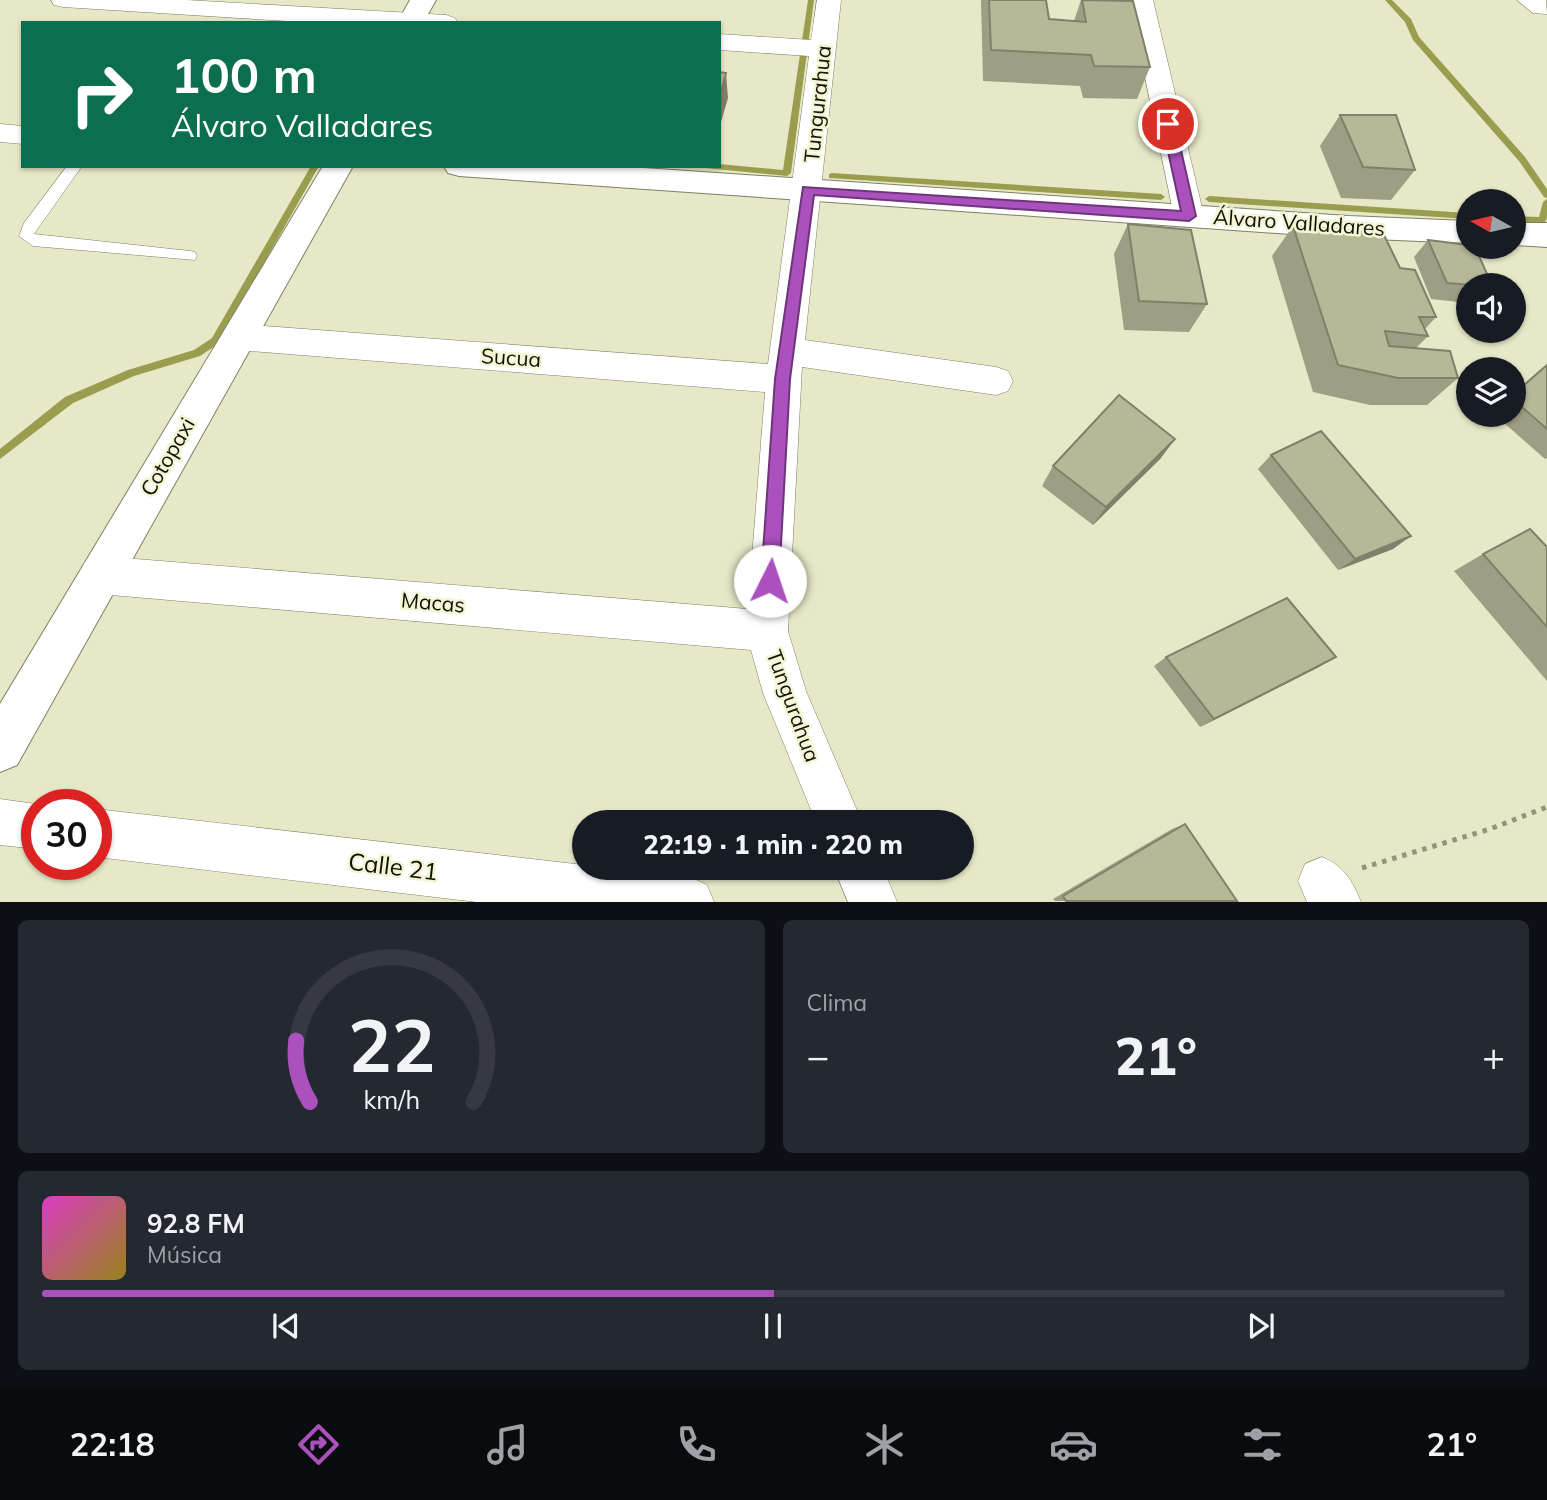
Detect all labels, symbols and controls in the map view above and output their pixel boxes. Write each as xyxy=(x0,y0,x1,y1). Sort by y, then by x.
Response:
text: 100 m xyxy=(171,44,317,105)
street label: Tungurahua xyxy=(798,44,836,164)
icon: right xyxy=(56,49,147,140)
pin xyxy=(1138,94,1198,154)
text: Álvaro Valladares xyxy=(171,105,433,145)
icon: arrive xyxy=(1149,105,1187,143)
north arrow xyxy=(1456,189,1526,259)
map controls xyxy=(1456,189,1526,427)
street label: Álvaro Valladares xyxy=(1212,203,1386,241)
button: sound xyxy=(1456,273,1526,343)
street label: Sucua xyxy=(480,342,542,372)
button: layers xyxy=(1456,357,1526,427)
street label: Cotopaxi xyxy=(134,413,200,500)
position arrow xyxy=(733,544,807,618)
street label: Macas xyxy=(400,586,466,618)
street label: Tungurahua xyxy=(762,646,826,765)
speed limit sign: 30 xyxy=(21,789,112,880)
text: 22:19 · 1 min · 220 m xyxy=(643,828,903,861)
street label: Calle 21 xyxy=(347,846,440,886)
text: Clima xyxy=(807,988,867,1017)
text: 22 xyxy=(348,1000,435,1091)
text: 21° xyxy=(1115,1023,1197,1088)
text: − xyxy=(807,1032,829,1080)
text: + xyxy=(1482,1032,1505,1080)
text: km/h xyxy=(363,1084,420,1115)
text: 92.8 FM xyxy=(147,1207,245,1240)
text: Música xyxy=(147,1240,222,1269)
icon: previous xyxy=(267,1307,305,1345)
icon: pause xyxy=(754,1307,792,1345)
icon: next xyxy=(1242,1307,1280,1345)
icon: directions xyxy=(294,1420,343,1469)
icon: music xyxy=(483,1420,532,1469)
icon: phone xyxy=(672,1420,721,1469)
icon: climate xyxy=(860,1420,909,1469)
icon: car xyxy=(1049,1420,1098,1469)
icon: filters xyxy=(1238,1420,1287,1469)
text: 22:18 xyxy=(70,1424,155,1464)
text: 21° xyxy=(1427,1424,1477,1464)

